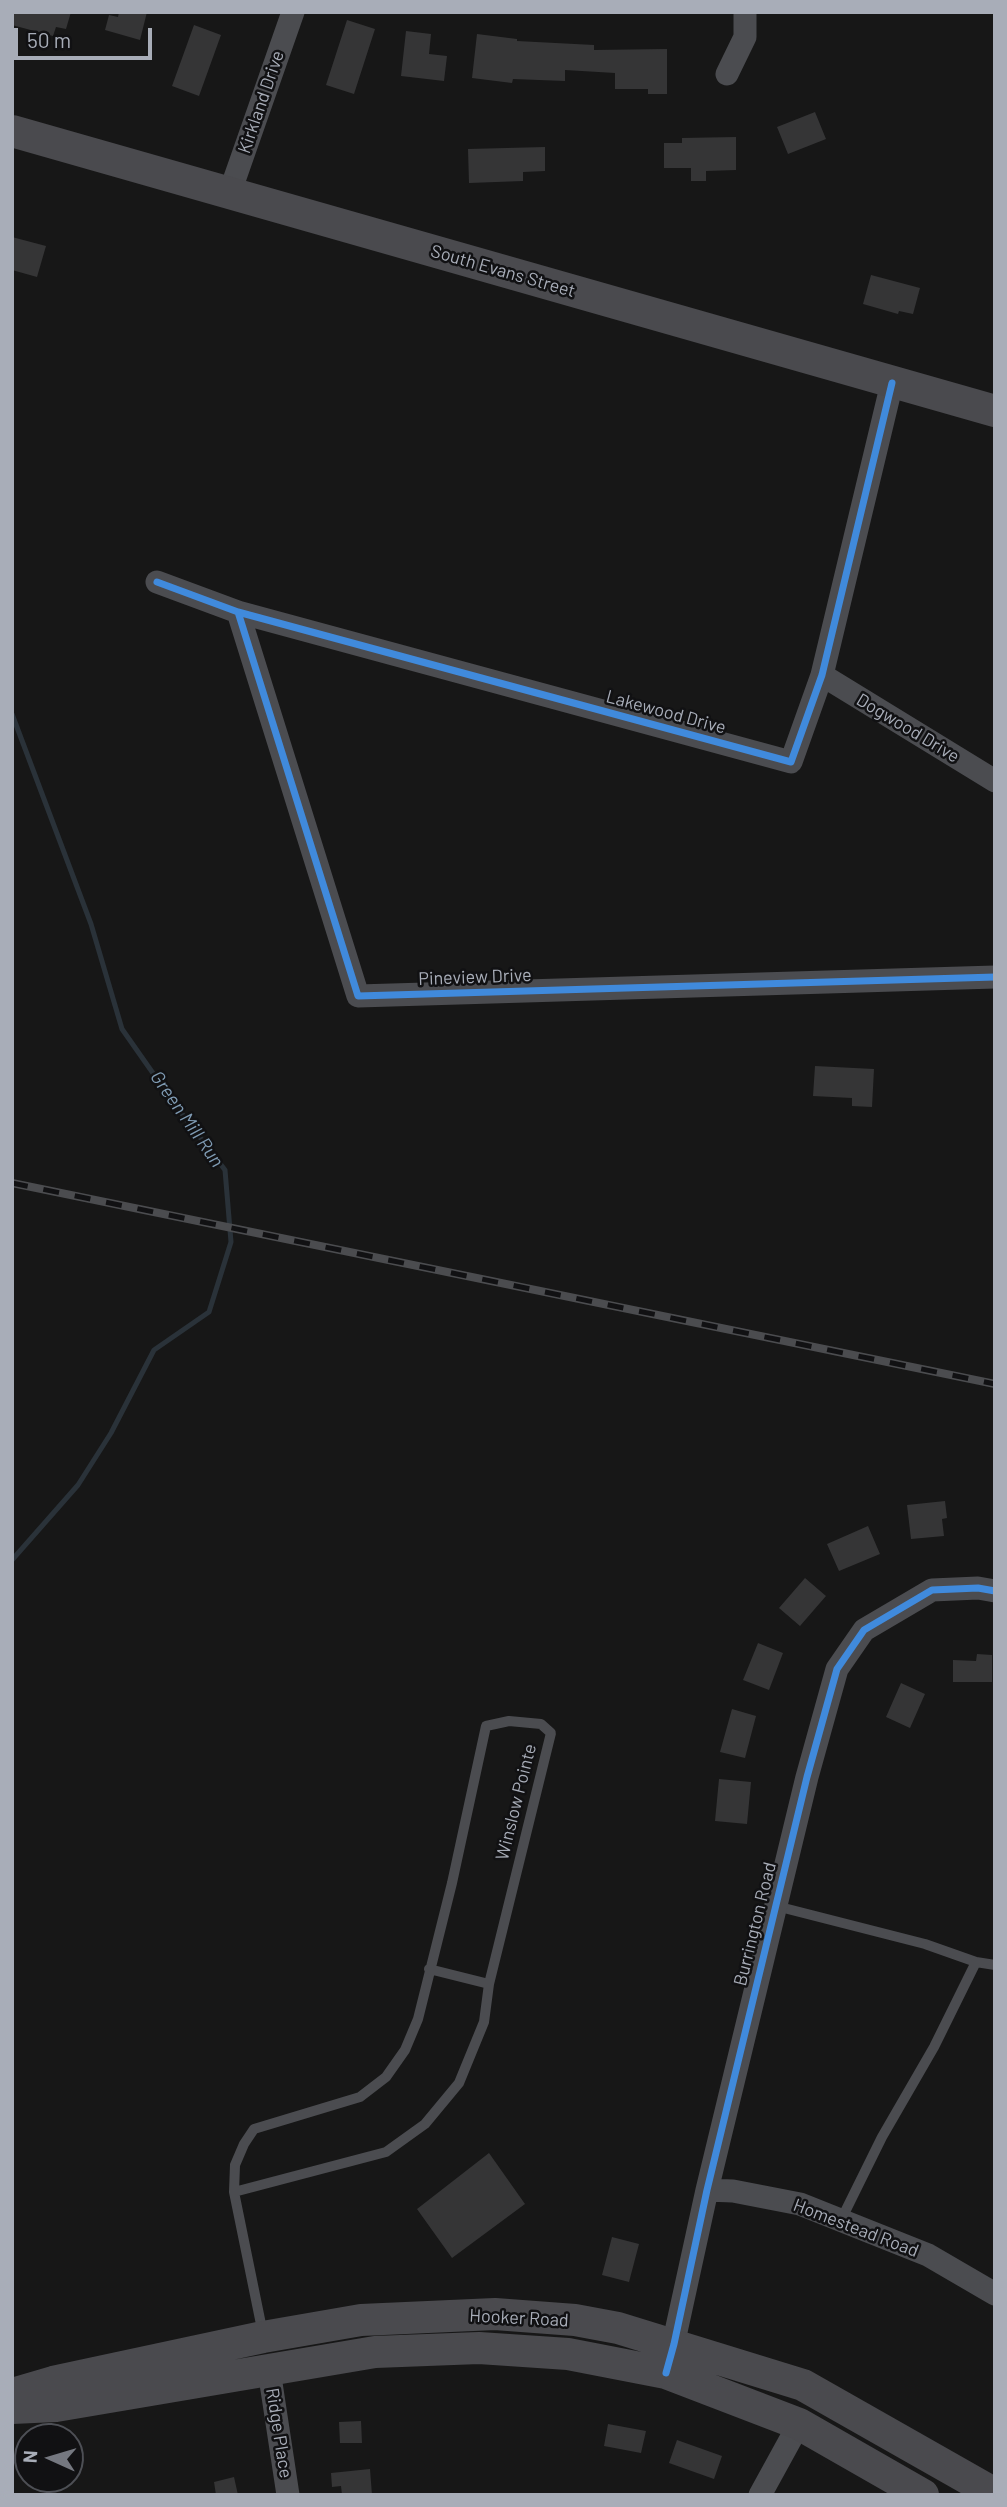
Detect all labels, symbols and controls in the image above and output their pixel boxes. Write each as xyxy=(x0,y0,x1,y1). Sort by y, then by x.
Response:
scale bar xyxy=(18,14,156,58)
text: 50 m xyxy=(27,27,71,52)
street label: Kirkland Drive xyxy=(233,48,289,156)
street label: South Evans Street xyxy=(428,240,578,302)
street label: Lakewood Drive xyxy=(604,686,728,738)
street label: Dogwood Drive xyxy=(853,689,963,767)
street label: Pineview Drive xyxy=(418,964,532,990)
water label: Green Mill Run xyxy=(145,1066,229,1172)
street label: Winslow Pointe xyxy=(491,1742,541,1862)
street label: Burrington Road xyxy=(729,1860,781,1988)
street label: Homestead Road xyxy=(790,2194,922,2262)
street label: Hooker Road xyxy=(469,2305,569,2331)
street label: Ridge Place xyxy=(261,2386,297,2480)
north arrow xyxy=(14,2423,84,2493)
text: N xyxy=(18,2450,41,2464)

